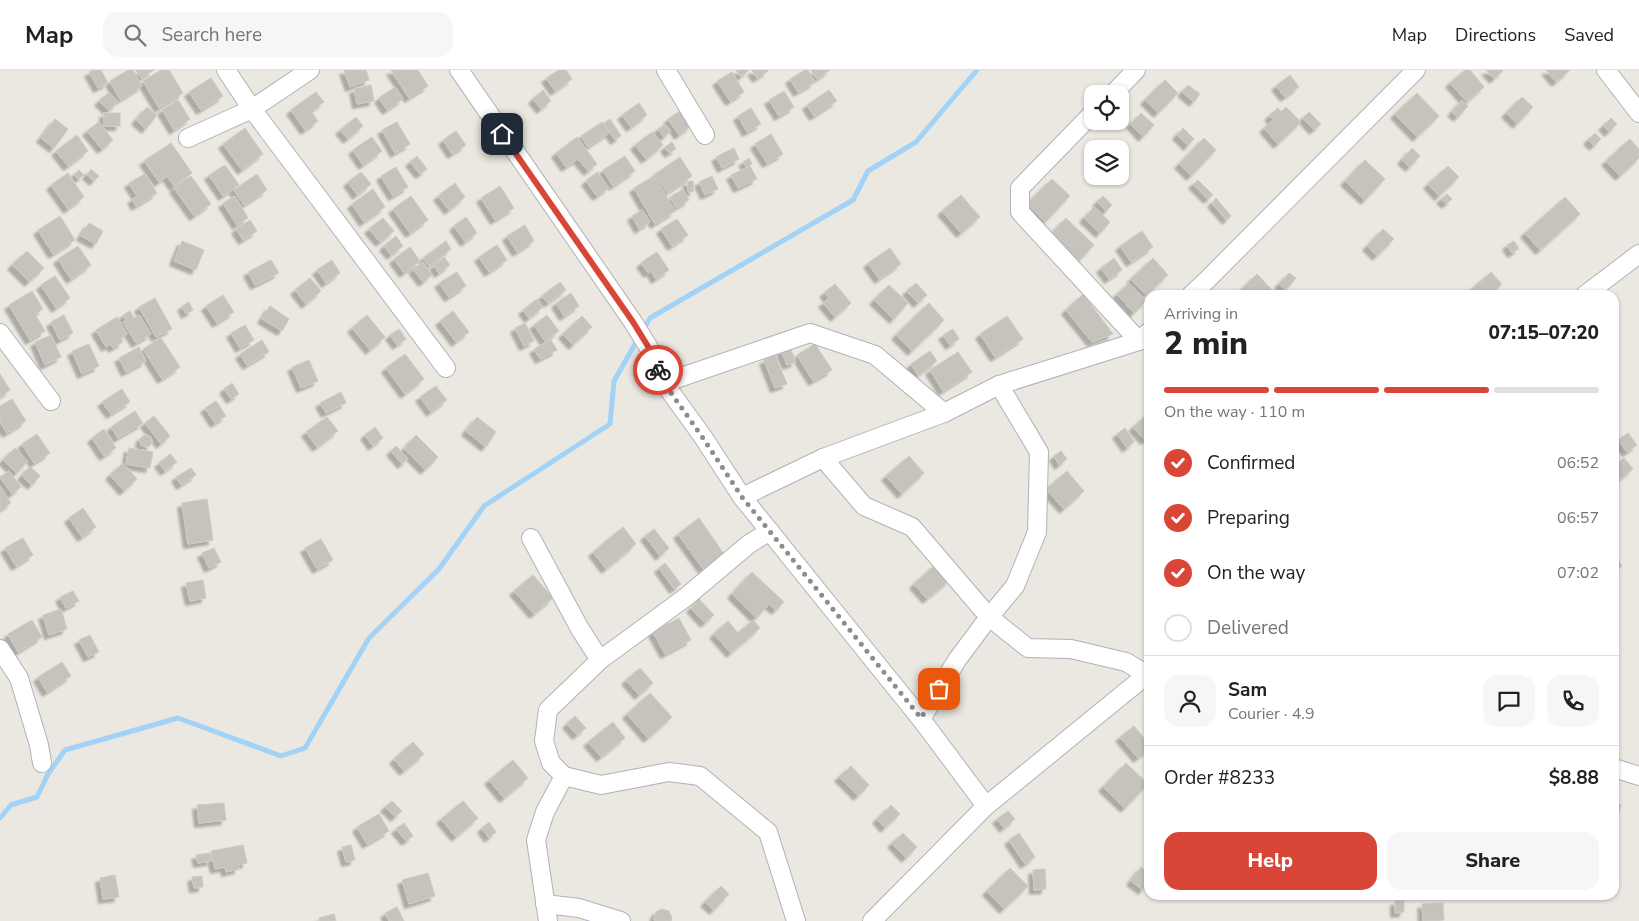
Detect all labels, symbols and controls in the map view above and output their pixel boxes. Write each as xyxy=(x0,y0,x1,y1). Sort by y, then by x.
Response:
search box xyxy=(103,12,453,57)
text: Map xyxy=(25,19,73,51)
icon: search xyxy=(121,21,149,49)
text: Search here xyxy=(161,22,262,48)
text: Map xyxy=(1392,23,1427,47)
text: Directions xyxy=(1455,23,1536,47)
text: Saved xyxy=(1564,23,1614,47)
map controls xyxy=(1084,85,1129,185)
button: locate xyxy=(1084,85,1129,130)
pin xyxy=(481,113,523,155)
icon: home xyxy=(488,120,516,148)
button: layers xyxy=(1084,140,1129,185)
text: Arriving in xyxy=(1164,303,1238,325)
text: 07:15–07:20 xyxy=(1488,320,1599,346)
text: 2 min xyxy=(1164,322,1248,365)
courier xyxy=(633,345,683,395)
icon: bike xyxy=(644,356,672,384)
text: On the way · 110 m xyxy=(1164,401,1305,423)
icon: check xyxy=(1164,449,1192,477)
text: Confirmed xyxy=(1207,450,1295,476)
text: 06:52 xyxy=(1557,452,1599,474)
icon: check xyxy=(1164,504,1192,532)
text: Preparing xyxy=(1207,505,1290,531)
text: 06:57 xyxy=(1557,507,1599,529)
icon: check xyxy=(1164,559,1192,587)
text: On the way xyxy=(1207,560,1305,586)
text: 07:02 xyxy=(1557,562,1599,584)
text: Delivered xyxy=(1207,615,1289,641)
pin xyxy=(918,668,960,710)
icon: bag xyxy=(925,675,953,703)
button: person xyxy=(1164,675,1216,727)
button: chat xyxy=(1483,675,1535,727)
button: phone xyxy=(1547,675,1599,727)
text: Sam xyxy=(1228,677,1267,703)
text: Courier · 4.9 xyxy=(1228,703,1314,725)
text: Order #8233 xyxy=(1164,765,1275,791)
text: $8.88 xyxy=(1549,765,1599,791)
button: Help xyxy=(1164,832,1377,890)
button: Share xyxy=(1387,832,1599,890)

